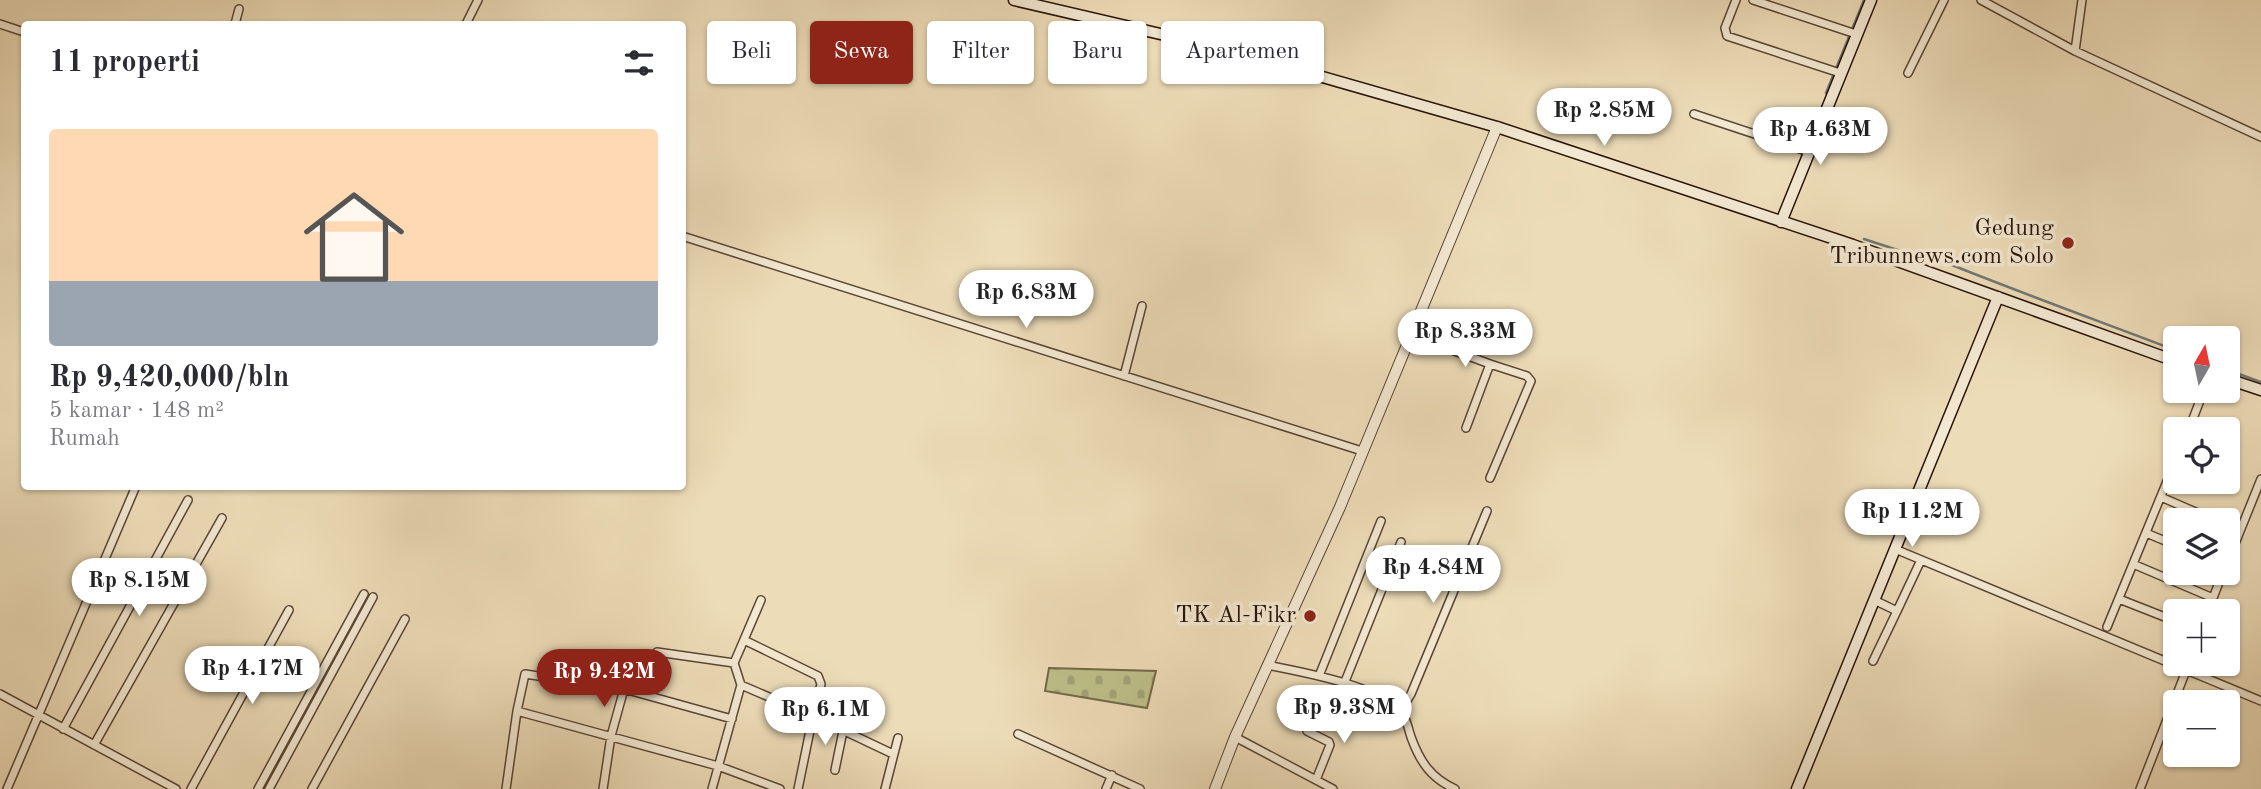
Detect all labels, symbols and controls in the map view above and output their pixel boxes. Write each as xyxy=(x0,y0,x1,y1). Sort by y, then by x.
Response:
chip: Beli xyxy=(707,21,796,84)
chip: Sewa xyxy=(810,21,913,84)
chip: Filter xyxy=(927,21,1034,84)
chip: Baru xyxy=(1048,21,1147,84)
chip: Apartemen xyxy=(1161,21,1324,84)
icon: filters xyxy=(620,44,658,82)
text: 11 properti xyxy=(49,48,200,78)
pin: Rp 2.85M xyxy=(1532,88,1676,148)
text: Rp 2.85M xyxy=(1553,99,1655,122)
pin: Rp 4.63M xyxy=(1748,108,1892,167)
text: Rp 4.63M xyxy=(1769,118,1871,141)
icon: home xyxy=(291,174,417,300)
place label: Gedung Tribunnews.com Solo xyxy=(1829,217,2054,269)
marker: Gedung Tribunnews.com Solo xyxy=(2060,235,2076,251)
pin: Rp 6.83M xyxy=(954,270,1098,330)
text: Rp 6.83M xyxy=(975,281,1077,304)
pin: Rp 8.33M xyxy=(1393,310,1537,369)
text: Rp 8.33M xyxy=(1414,320,1516,343)
north arrow xyxy=(2163,326,2240,402)
map controls xyxy=(2163,326,2240,767)
text: Rp 9,420,000/bln xyxy=(49,363,289,393)
text: 5 kamar · 148 m² xyxy=(49,399,224,422)
button: locate xyxy=(2163,417,2240,494)
text: Rumah xyxy=(49,427,120,450)
pin: Rp 11.2M xyxy=(1840,490,1984,549)
text: Rp 11.2M xyxy=(1861,500,1963,523)
button: layers xyxy=(2163,508,2240,585)
pin: Rp 4.84M xyxy=(1361,546,1505,605)
text: Rp 4.84M xyxy=(1382,556,1484,579)
pin: Rp 8.15M xyxy=(67,558,211,618)
text: Rp 8.15M xyxy=(88,569,190,592)
button: + xyxy=(2163,599,2240,676)
place label: TK Al-Fikr xyxy=(1175,604,1296,628)
marker: TK Al-Fikr xyxy=(1302,608,1318,624)
pin: Rp 4.17M xyxy=(180,646,324,706)
pin: Rp 9.42M xyxy=(532,650,676,709)
text: Rp 4.17M xyxy=(201,657,303,680)
text: Rp 9.42M xyxy=(553,660,655,683)
pin: Rp 9.38M xyxy=(1272,686,1416,745)
pin: Rp 6.1M xyxy=(760,688,890,747)
button: − xyxy=(2163,690,2240,767)
text: Rp 9.38M xyxy=(1293,696,1395,719)
text: Rp 6.1M xyxy=(780,698,870,721)

